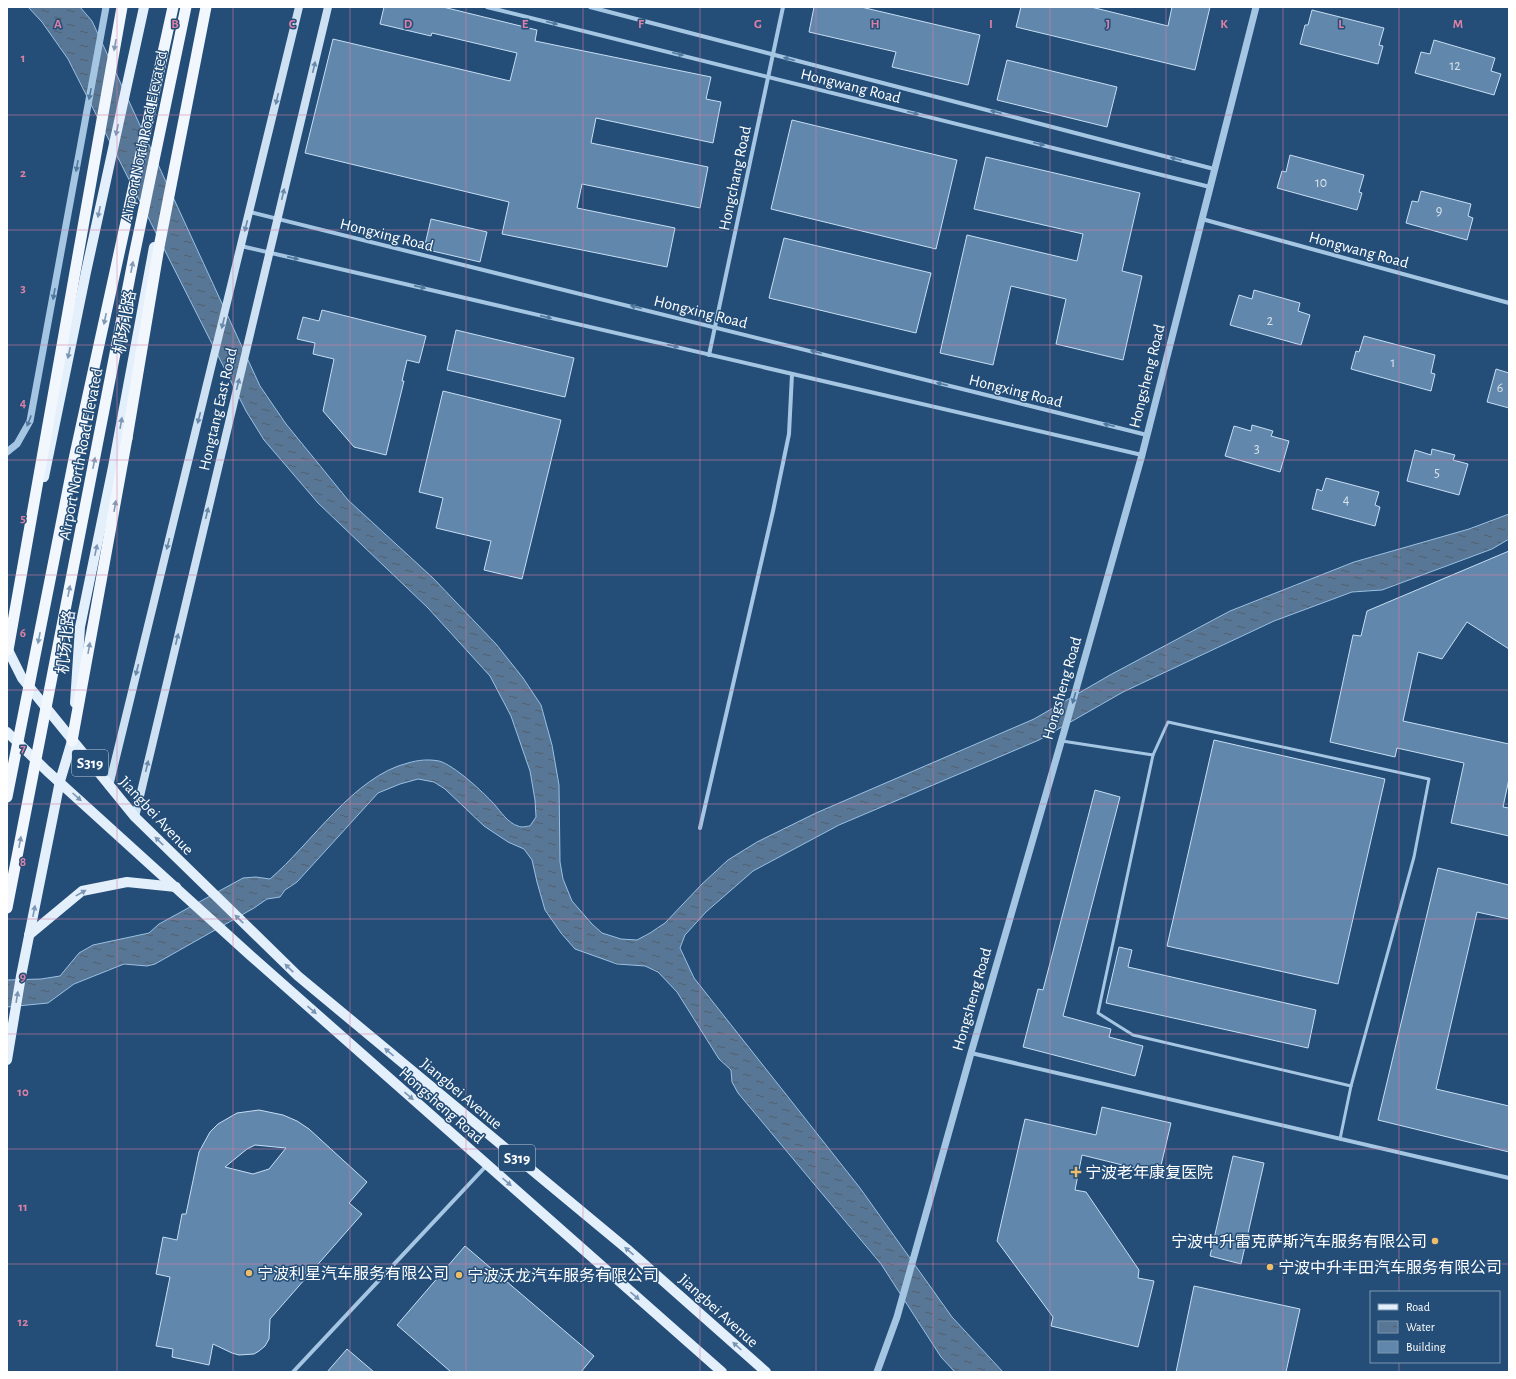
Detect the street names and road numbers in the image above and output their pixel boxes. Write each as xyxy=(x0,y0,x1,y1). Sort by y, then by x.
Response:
street label: Airport North Road Elevated xyxy=(118,49,170,223)
street label: Hongwang Road xyxy=(799,66,902,106)
street label: Hongchang Road xyxy=(716,124,754,232)
street label: Hongxing Road xyxy=(338,216,435,254)
street label: Hongwang Road xyxy=(1307,229,1410,271)
street label: 机场北路 xyxy=(111,289,138,355)
street label: Hongxing Road xyxy=(652,293,749,331)
street label: Hongsheng Road xyxy=(1126,323,1168,430)
street label: Hongtang East Road xyxy=(196,346,240,472)
street label: Airport North Road Elevated xyxy=(56,367,105,541)
street label: Hongxing Road xyxy=(967,372,1064,410)
street label: 机场北路 xyxy=(54,609,77,675)
street label: Hongsheng Road xyxy=(1040,635,1084,742)
road number: S319 xyxy=(72,750,108,776)
street label: Jiangbei Avenue xyxy=(116,773,197,858)
street label: Hongsheng Road xyxy=(950,946,994,1053)
street label: Jiangbei Avenue xyxy=(418,1055,505,1132)
street label: Hongsheng Road xyxy=(396,1065,487,1147)
road number: S319 xyxy=(499,1145,535,1171)
street label: Jiangbei Avenue xyxy=(675,1271,761,1350)

